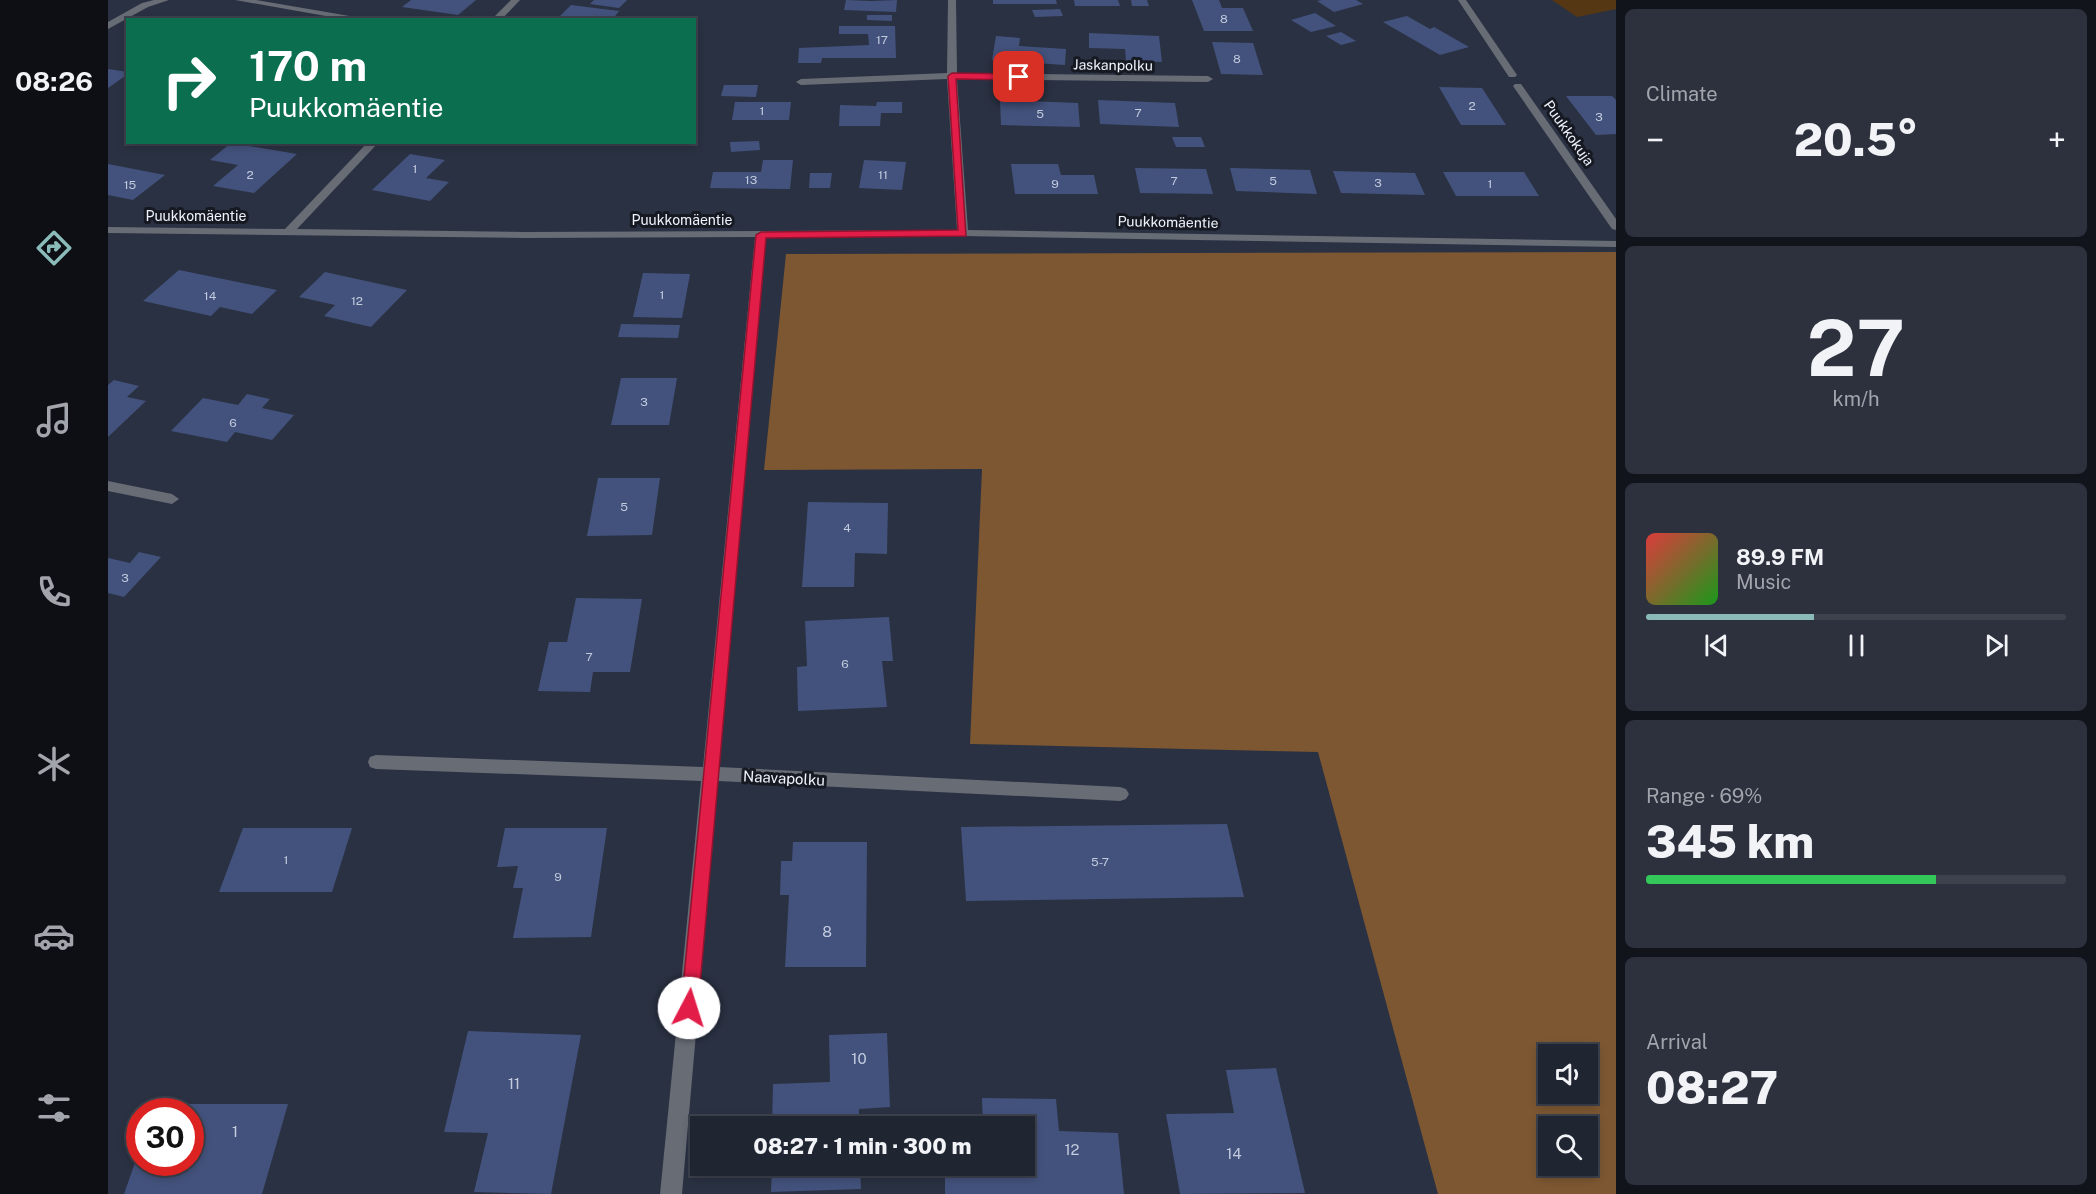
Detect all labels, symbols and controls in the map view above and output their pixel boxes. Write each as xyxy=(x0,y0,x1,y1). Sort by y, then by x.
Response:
house number: 8 xyxy=(1220,12,1228,26)
house number: 17 xyxy=(876,33,888,47)
text: 170 m xyxy=(249,41,367,90)
icon: right xyxy=(150,42,228,120)
pin xyxy=(993,51,1044,102)
house number: 8 xyxy=(1233,52,1241,66)
street label: Jaskanpolku xyxy=(1073,56,1153,74)
icon: arrive xyxy=(1002,60,1035,93)
text: 08:26 xyxy=(15,65,93,97)
text: Climate xyxy=(1646,82,1718,106)
text: Puukkomäentie xyxy=(249,91,444,123)
street label: Puukkokuja xyxy=(1541,97,1597,169)
house number: 2 xyxy=(1468,99,1476,113)
house number: 1 xyxy=(760,104,764,118)
house number: 7 xyxy=(1134,106,1142,120)
house number: 5 xyxy=(1036,107,1044,121)
house number: 3 xyxy=(1595,110,1603,124)
text: 20.5° xyxy=(1794,113,1918,166)
text: − xyxy=(1646,121,1664,159)
text: + xyxy=(2048,121,2066,159)
house number: 1 xyxy=(413,162,417,176)
house number: 2 xyxy=(246,168,254,182)
house number: 11 xyxy=(878,168,888,182)
house number: 13 xyxy=(745,173,757,187)
house number: 7 xyxy=(1170,174,1178,188)
house number: 5 xyxy=(1269,174,1277,188)
house number: 3 xyxy=(1374,176,1382,190)
house number: 9 xyxy=(1051,177,1059,191)
house number: 1 xyxy=(1488,177,1492,191)
house number: 15 xyxy=(124,178,137,192)
street label: Puukkomäentie xyxy=(146,208,247,224)
street label: Puukkomäentie xyxy=(632,212,733,228)
street label: Puukkomäentie xyxy=(1117,213,1219,231)
icon: directions xyxy=(33,227,75,269)
house number: 1 xyxy=(660,288,664,302)
house number: 14 xyxy=(204,289,217,303)
house number: 12 xyxy=(351,294,363,308)
text: 27 xyxy=(1807,302,1905,394)
text: km/h xyxy=(1832,387,1880,411)
house number: 3 xyxy=(640,395,648,409)
icon: music xyxy=(33,399,75,441)
house number: 6 xyxy=(229,416,237,430)
house number: 5 xyxy=(620,500,628,514)
house number: 4 xyxy=(843,521,851,535)
text: 89.9 FM xyxy=(1736,544,1824,570)
text: Music xyxy=(1736,570,1791,594)
icon: phone xyxy=(33,571,75,613)
house number: 3 xyxy=(121,571,129,585)
icon: previous xyxy=(1700,629,1733,662)
icon: pause xyxy=(1840,629,1873,662)
icon: next xyxy=(1980,629,2013,662)
house number: 7 xyxy=(585,650,593,664)
house number: 6 xyxy=(841,657,849,671)
icon: climate xyxy=(33,743,75,785)
street label: Naavapolku xyxy=(743,767,825,789)
text: Range · 69% xyxy=(1646,784,1762,808)
text: 345 km xyxy=(1646,815,1814,868)
house number: 1 xyxy=(284,853,288,867)
house number: 5-7 xyxy=(1091,855,1109,869)
house number: 9 xyxy=(554,870,562,884)
icon: car xyxy=(33,915,75,957)
house number: 8 xyxy=(822,923,832,940)
position arrow xyxy=(657,976,721,1040)
text: Arrival xyxy=(1646,1030,1708,1054)
map controls xyxy=(1538,1044,1598,1176)
button: sound xyxy=(1538,1044,1598,1104)
house number: 10 xyxy=(851,1050,867,1067)
text: 08:27 xyxy=(1646,1061,1778,1114)
house number: 11 xyxy=(508,1075,520,1092)
icon: filters xyxy=(33,1087,75,1129)
speed limit sign: 30 xyxy=(126,1098,204,1176)
button: search xyxy=(1538,1116,1598,1176)
house number: 1 xyxy=(232,1123,238,1140)
text: 08:27 · 1 min · 300 m xyxy=(753,1133,972,1159)
house number: 12 xyxy=(1064,1141,1080,1158)
house number: 14 xyxy=(1226,1145,1242,1162)

